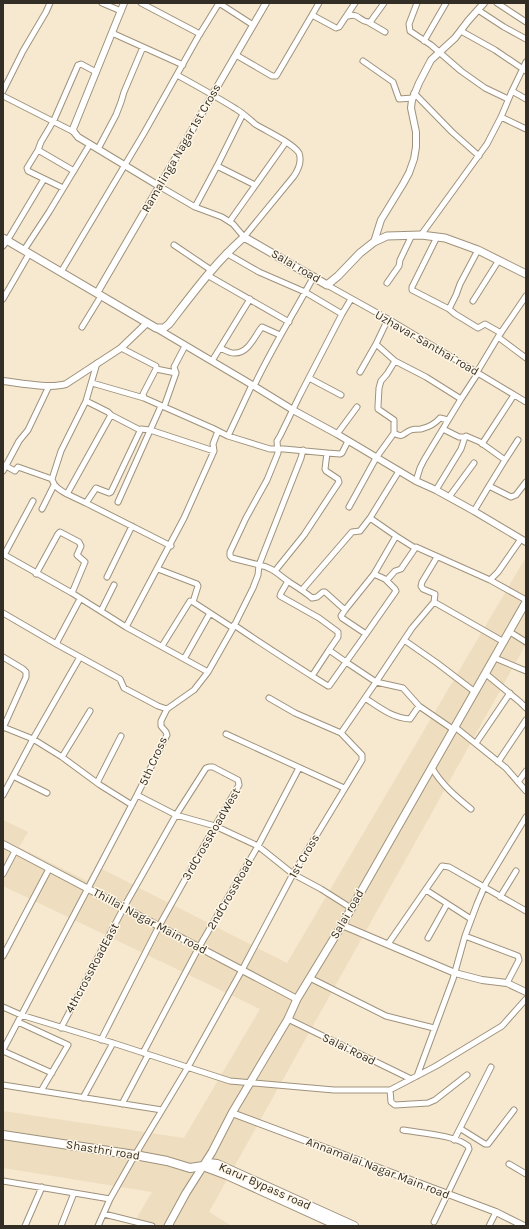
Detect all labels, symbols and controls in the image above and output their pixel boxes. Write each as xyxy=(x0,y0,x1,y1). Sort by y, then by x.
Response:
street label: Ramalinga Nagar 1st Cross xyxy=(138,81,224,215)
street label: Salai road xyxy=(269,246,323,286)
street label: Uzhavar Santhai road xyxy=(373,308,481,378)
street label: 5th Cross xyxy=(136,734,170,788)
street label: 3rdCrossRoadWest xyxy=(179,785,243,883)
street label: 1st Cross xyxy=(286,831,322,881)
street label: 2ndCrossRoad xyxy=(204,856,256,932)
street label: Thillai Nagar Main road xyxy=(91,885,209,957)
street label: Salai road xyxy=(327,887,367,941)
street label: 4thcrossRoadEast xyxy=(62,920,122,1015)
street label: Salai Road xyxy=(320,1030,378,1068)
street label: Annamalai Nagar Main road xyxy=(304,1134,452,1202)
street label: Shasthri road xyxy=(65,1137,141,1163)
street label: Karur Bypass road xyxy=(217,1159,313,1213)

